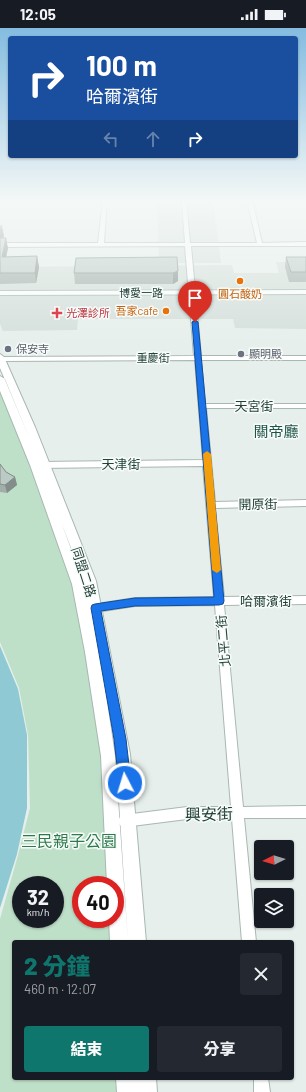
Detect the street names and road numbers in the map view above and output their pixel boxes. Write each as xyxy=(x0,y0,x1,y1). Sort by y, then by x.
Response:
street label: 博愛一路 xyxy=(119,286,163,299)
street label: 重慶街 xyxy=(137,351,170,364)
street label: 天宮街 xyxy=(234,398,274,414)
street label: 天津街 xyxy=(101,456,141,472)
street label: 開原街 xyxy=(238,496,278,512)
street label: 同盟二路 xyxy=(68,545,100,599)
street label: 哈爾濱街 xyxy=(240,593,292,609)
street label: 北平二街 xyxy=(213,614,233,668)
street label: 興安街 xyxy=(185,804,233,823)

